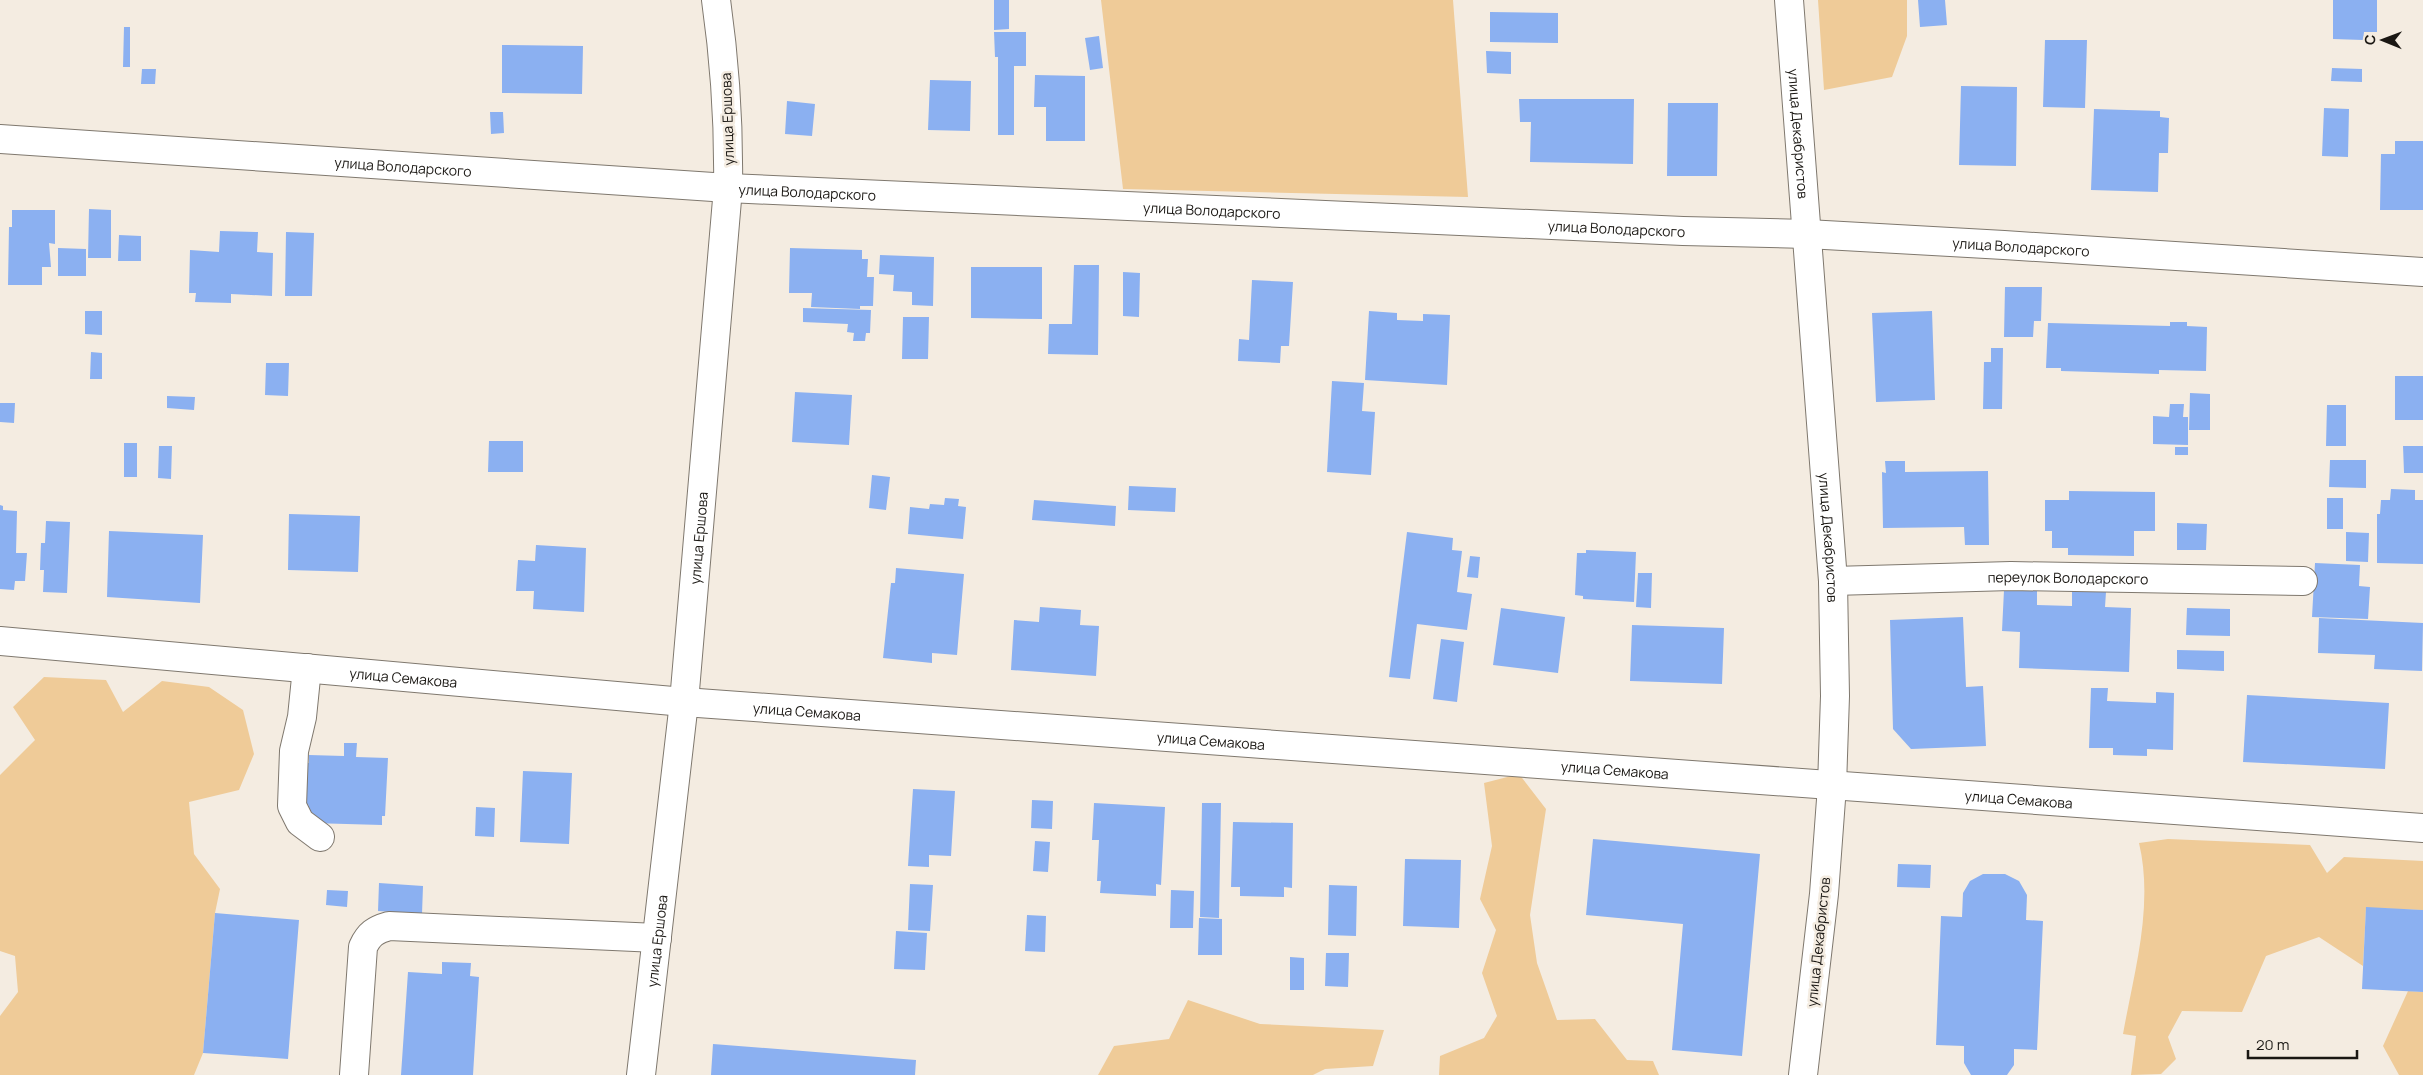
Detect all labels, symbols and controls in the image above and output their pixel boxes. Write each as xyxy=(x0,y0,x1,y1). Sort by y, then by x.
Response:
north arrow xyxy=(2358,15,2408,65)
text: С xyxy=(2360,34,2379,45)
street label: улица Декабристов xyxy=(1785,68,1814,200)
street label: улица Ершова xyxy=(716,72,738,166)
street label: улица Володарского xyxy=(334,152,472,180)
street label: улица Володарского xyxy=(738,179,876,204)
street label: улица Володарского xyxy=(1143,197,1281,222)
street label: улица Володарского xyxy=(1547,215,1686,241)
street label: улица Володарского xyxy=(1952,233,2090,260)
street label: улица Декабристов xyxy=(1815,472,1843,603)
street label: улица Ершова xyxy=(685,491,711,585)
street label: переулок Володарского xyxy=(1987,566,2149,588)
street label: улица Семакова xyxy=(349,663,458,691)
street label: улица Семакова xyxy=(752,698,862,724)
street label: улица Семакова xyxy=(1156,727,1266,754)
street label: улица Семакова xyxy=(1560,756,1670,783)
street label: улица Семакова xyxy=(1964,785,2073,812)
street label: улица Декабристов xyxy=(1802,876,1834,1008)
street label: улица Ершова xyxy=(642,894,671,988)
scale bar xyxy=(2248,1028,2357,1060)
text: 20 m xyxy=(2256,1034,2289,1055)

